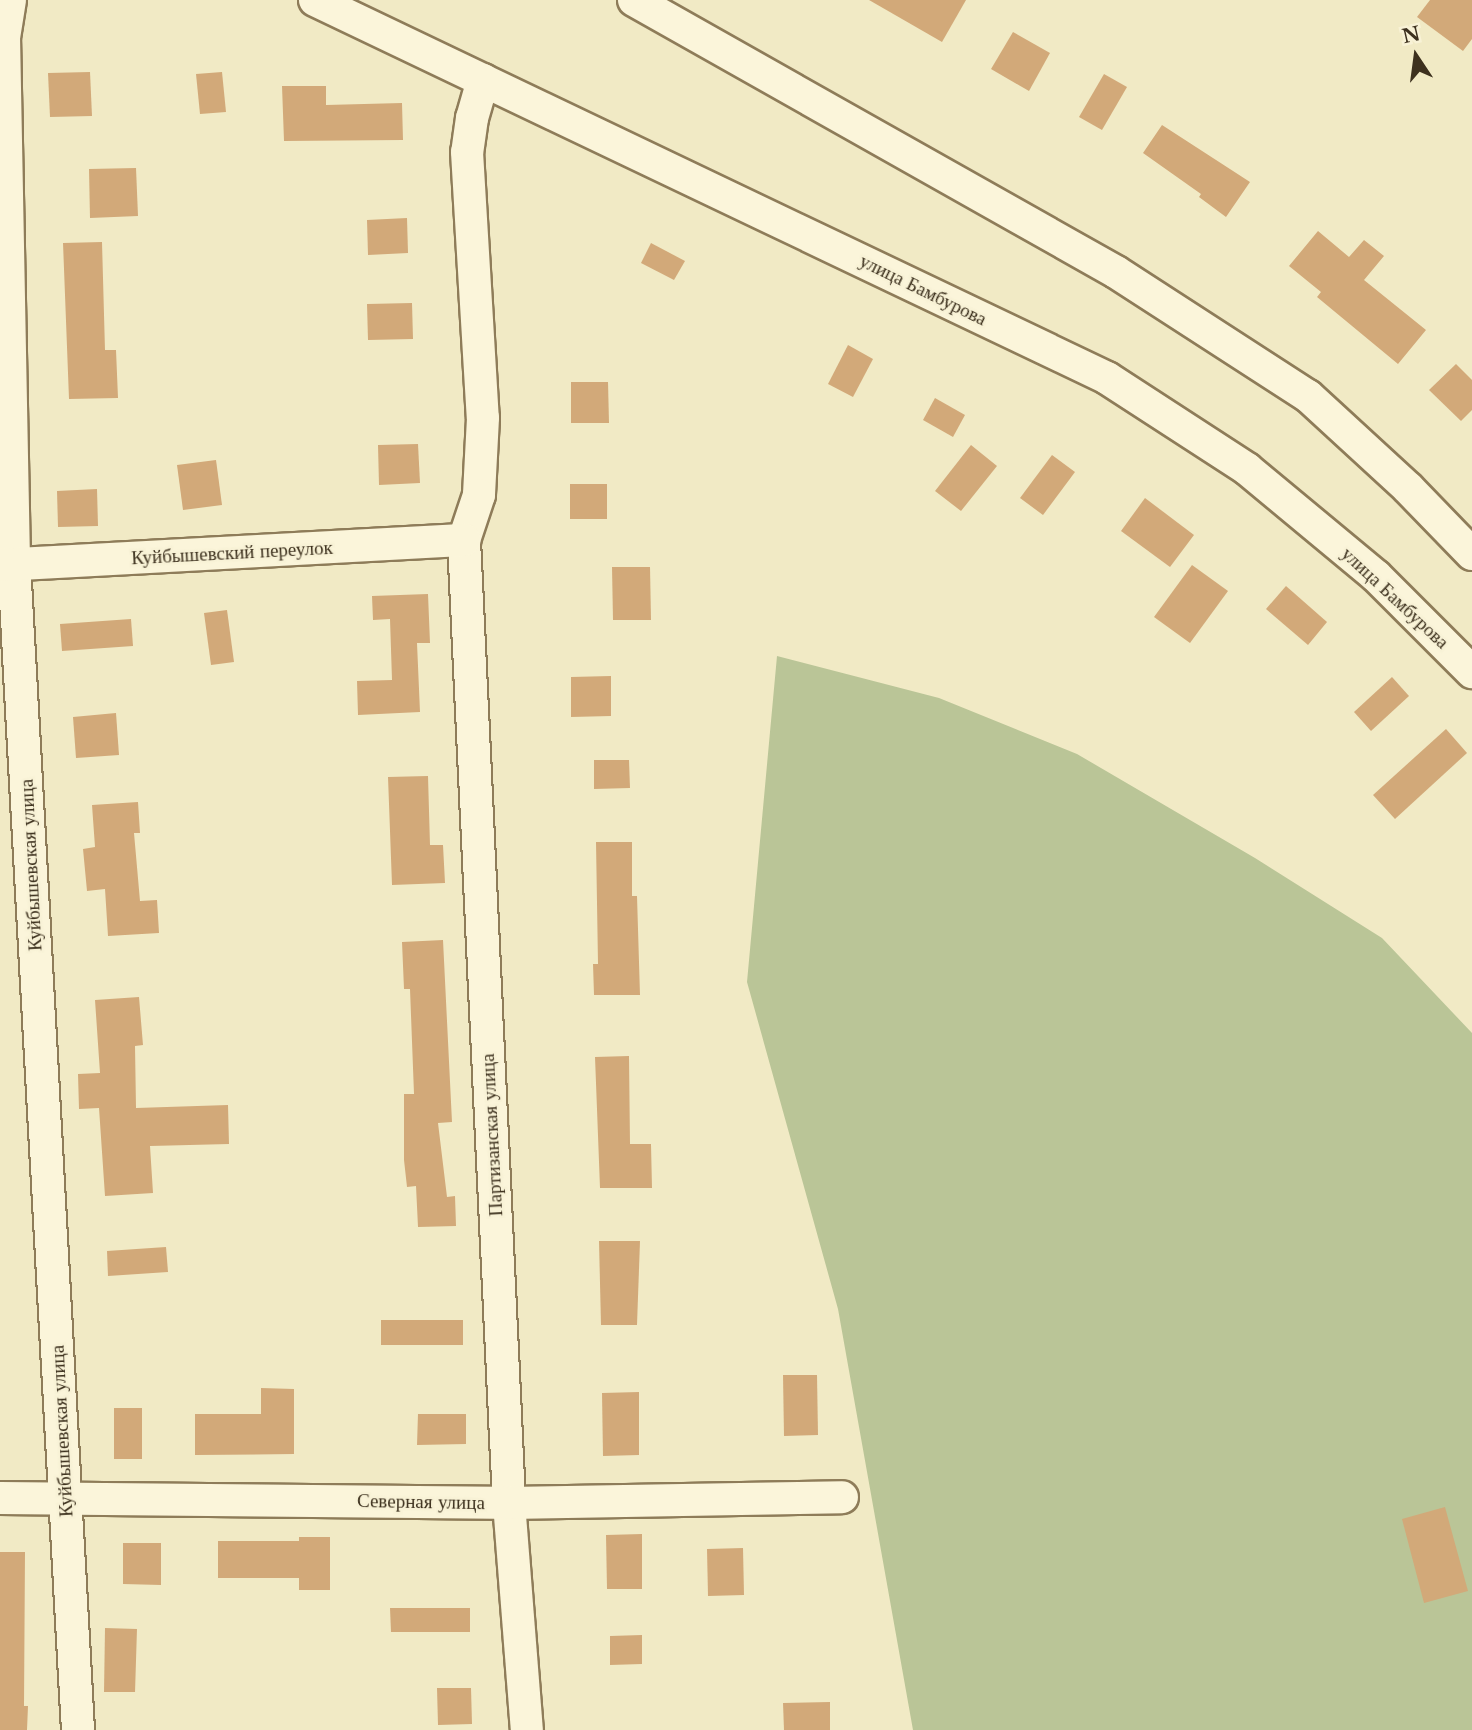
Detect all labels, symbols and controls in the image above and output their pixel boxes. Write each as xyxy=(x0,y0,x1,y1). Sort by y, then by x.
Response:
north arrow xyxy=(1381,21,1451,91)
text: N xyxy=(1400,22,1422,48)
street label: улица Бамбурова xyxy=(856,249,990,331)
street label: Куйбышевский переулок xyxy=(131,536,333,570)
street label: улица Бамбурова xyxy=(1337,542,1453,654)
street label: Куйбышевская улица xyxy=(15,778,47,952)
street label: Партизанская улица xyxy=(476,1053,508,1217)
street label: Куйбышевская улица xyxy=(46,1344,78,1518)
street label: Северная улица xyxy=(357,1489,485,1515)

